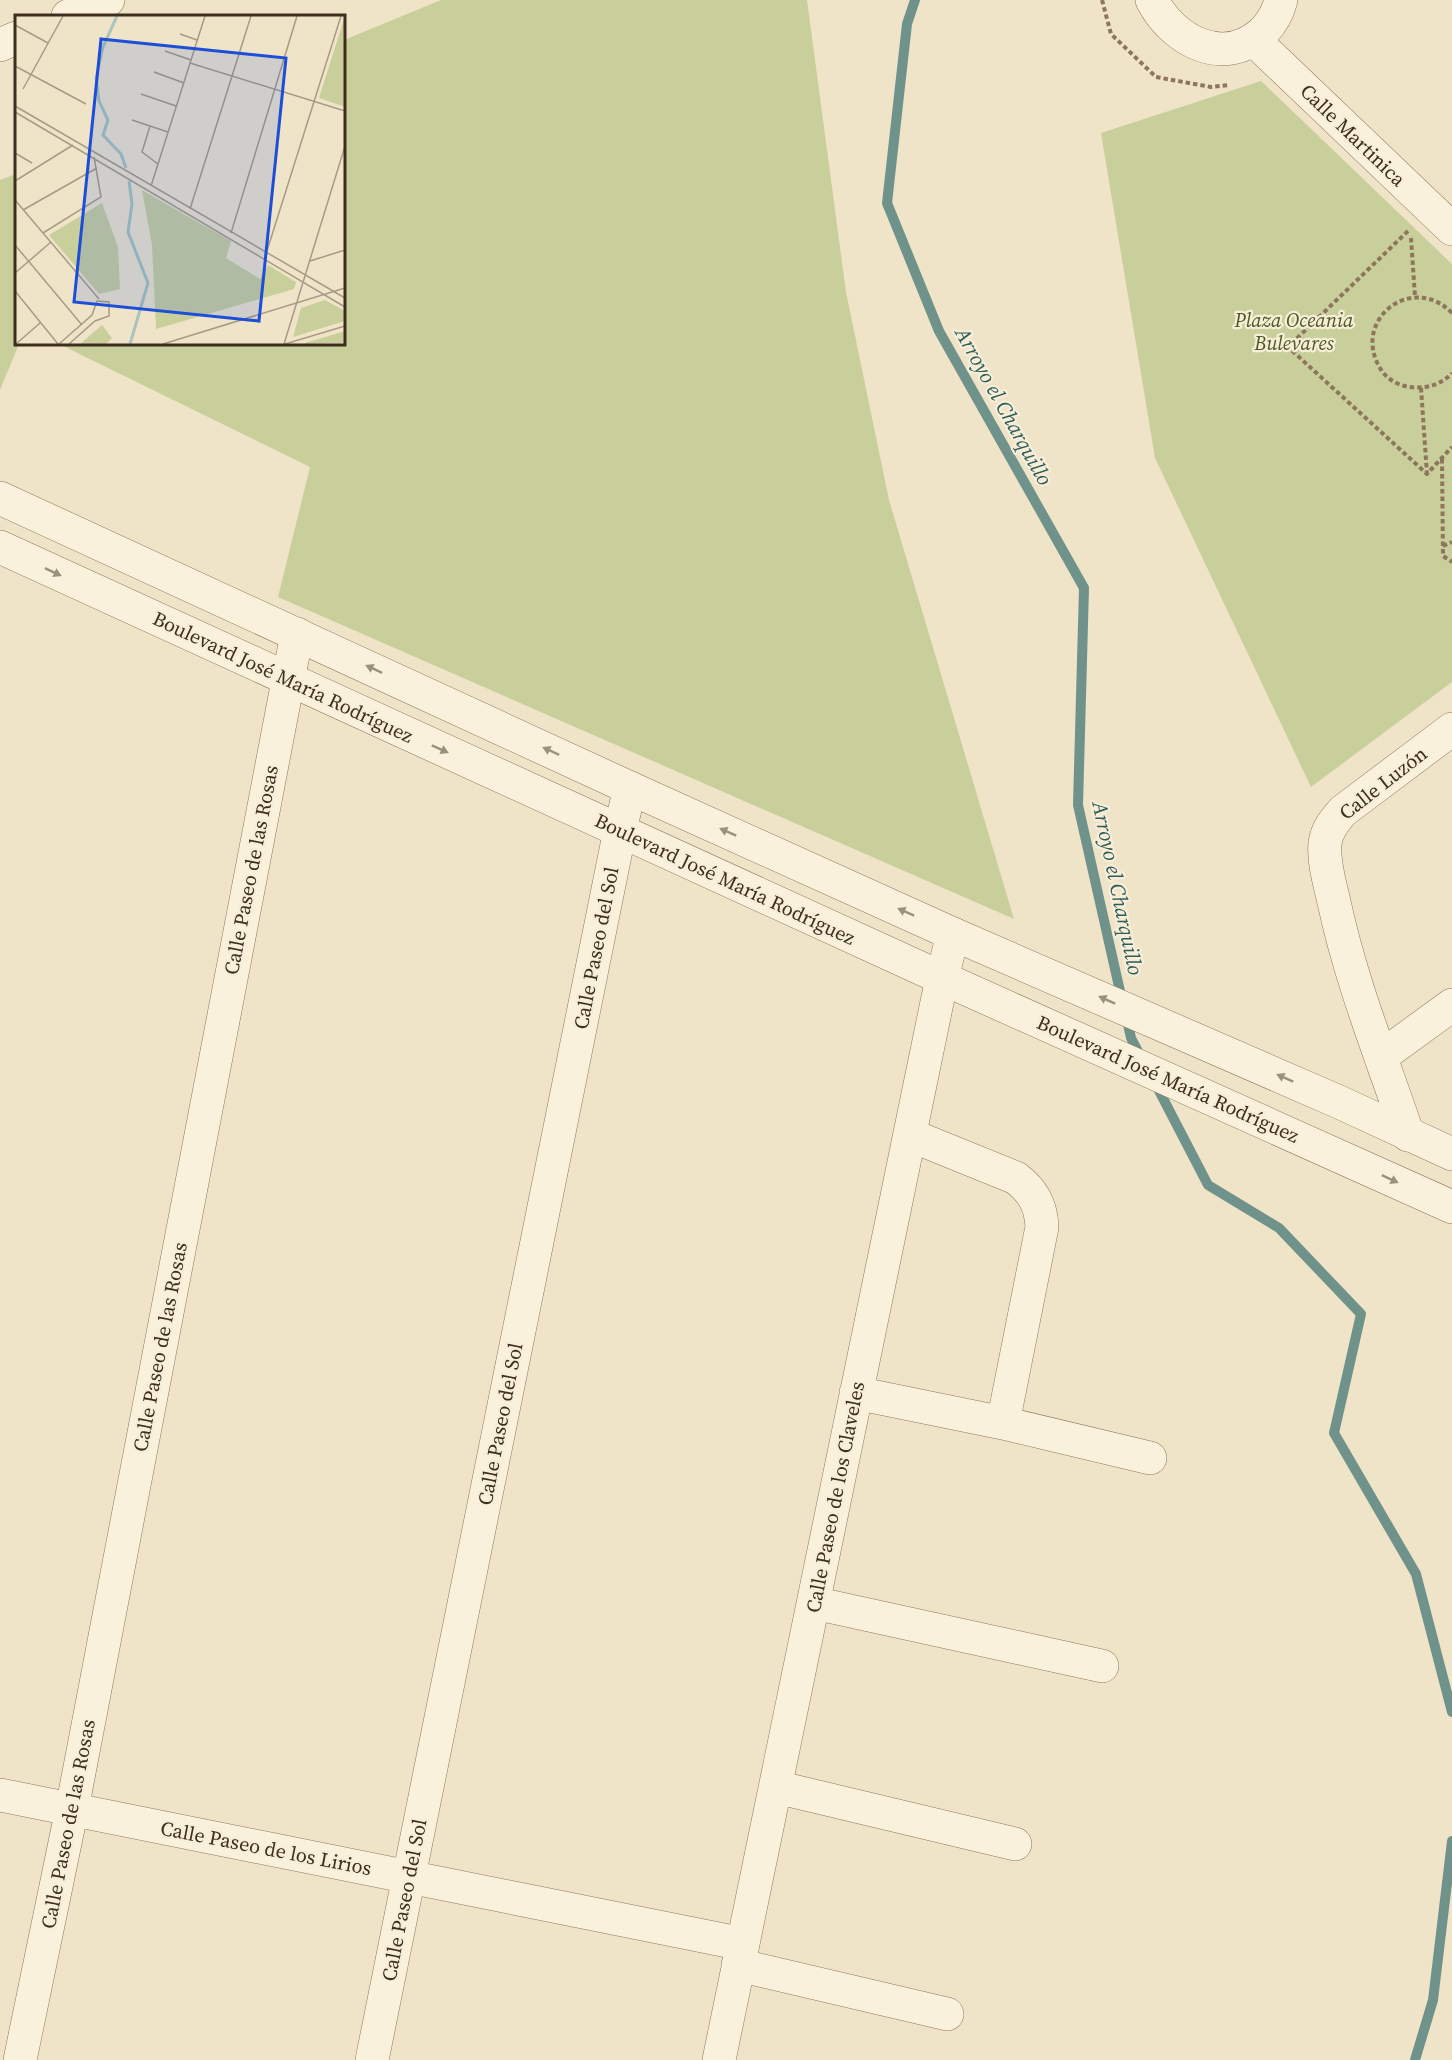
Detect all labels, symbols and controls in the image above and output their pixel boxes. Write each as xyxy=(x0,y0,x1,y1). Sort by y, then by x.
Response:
inset map xyxy=(15,15,345,345)
street label: Calle Martinica xyxy=(1294,77,1412,193)
park label: Plaza Oceania Bulevares xyxy=(1233,306,1354,357)
water label: Arroyo el Charquillo xyxy=(948,321,1060,490)
one-way arrow xyxy=(45,567,62,576)
street label: Boulevard José María Rodríguez xyxy=(148,604,418,750)
one-way arrow xyxy=(365,665,382,674)
street label: Calle Luzón xyxy=(1333,740,1433,826)
one-way arrow xyxy=(432,745,449,754)
one-way arrow xyxy=(542,747,559,756)
street label: Calle Paseo de las Rosas xyxy=(217,763,285,977)
water label: Arroyo el Charquillo xyxy=(1085,797,1151,978)
street label: Boulevard José María Rodríguez xyxy=(590,806,860,952)
one-way arrow xyxy=(719,828,736,837)
street label: Calle Paseo del Sol xyxy=(567,864,625,1032)
one-way arrow xyxy=(897,908,914,917)
one-way arrow xyxy=(1098,996,1115,1005)
street label: Boulevard José María Rodríguez xyxy=(1032,1008,1304,1150)
one-way arrow xyxy=(1277,1074,1294,1083)
one-way arrow xyxy=(1381,1174,1398,1183)
street label: Calle Paseo de las Rosas xyxy=(126,1240,194,1454)
street label: Calle Paseo del Sol xyxy=(471,1340,529,1508)
street label: Calle Paseo de los Claveles xyxy=(799,1379,871,1615)
street label: Calle Paseo de las Rosas xyxy=(34,1717,102,1931)
street label: Calle Paseo de los Lirios xyxy=(158,1814,374,1882)
street label: Calle Paseo del Sol xyxy=(375,1816,433,1984)

